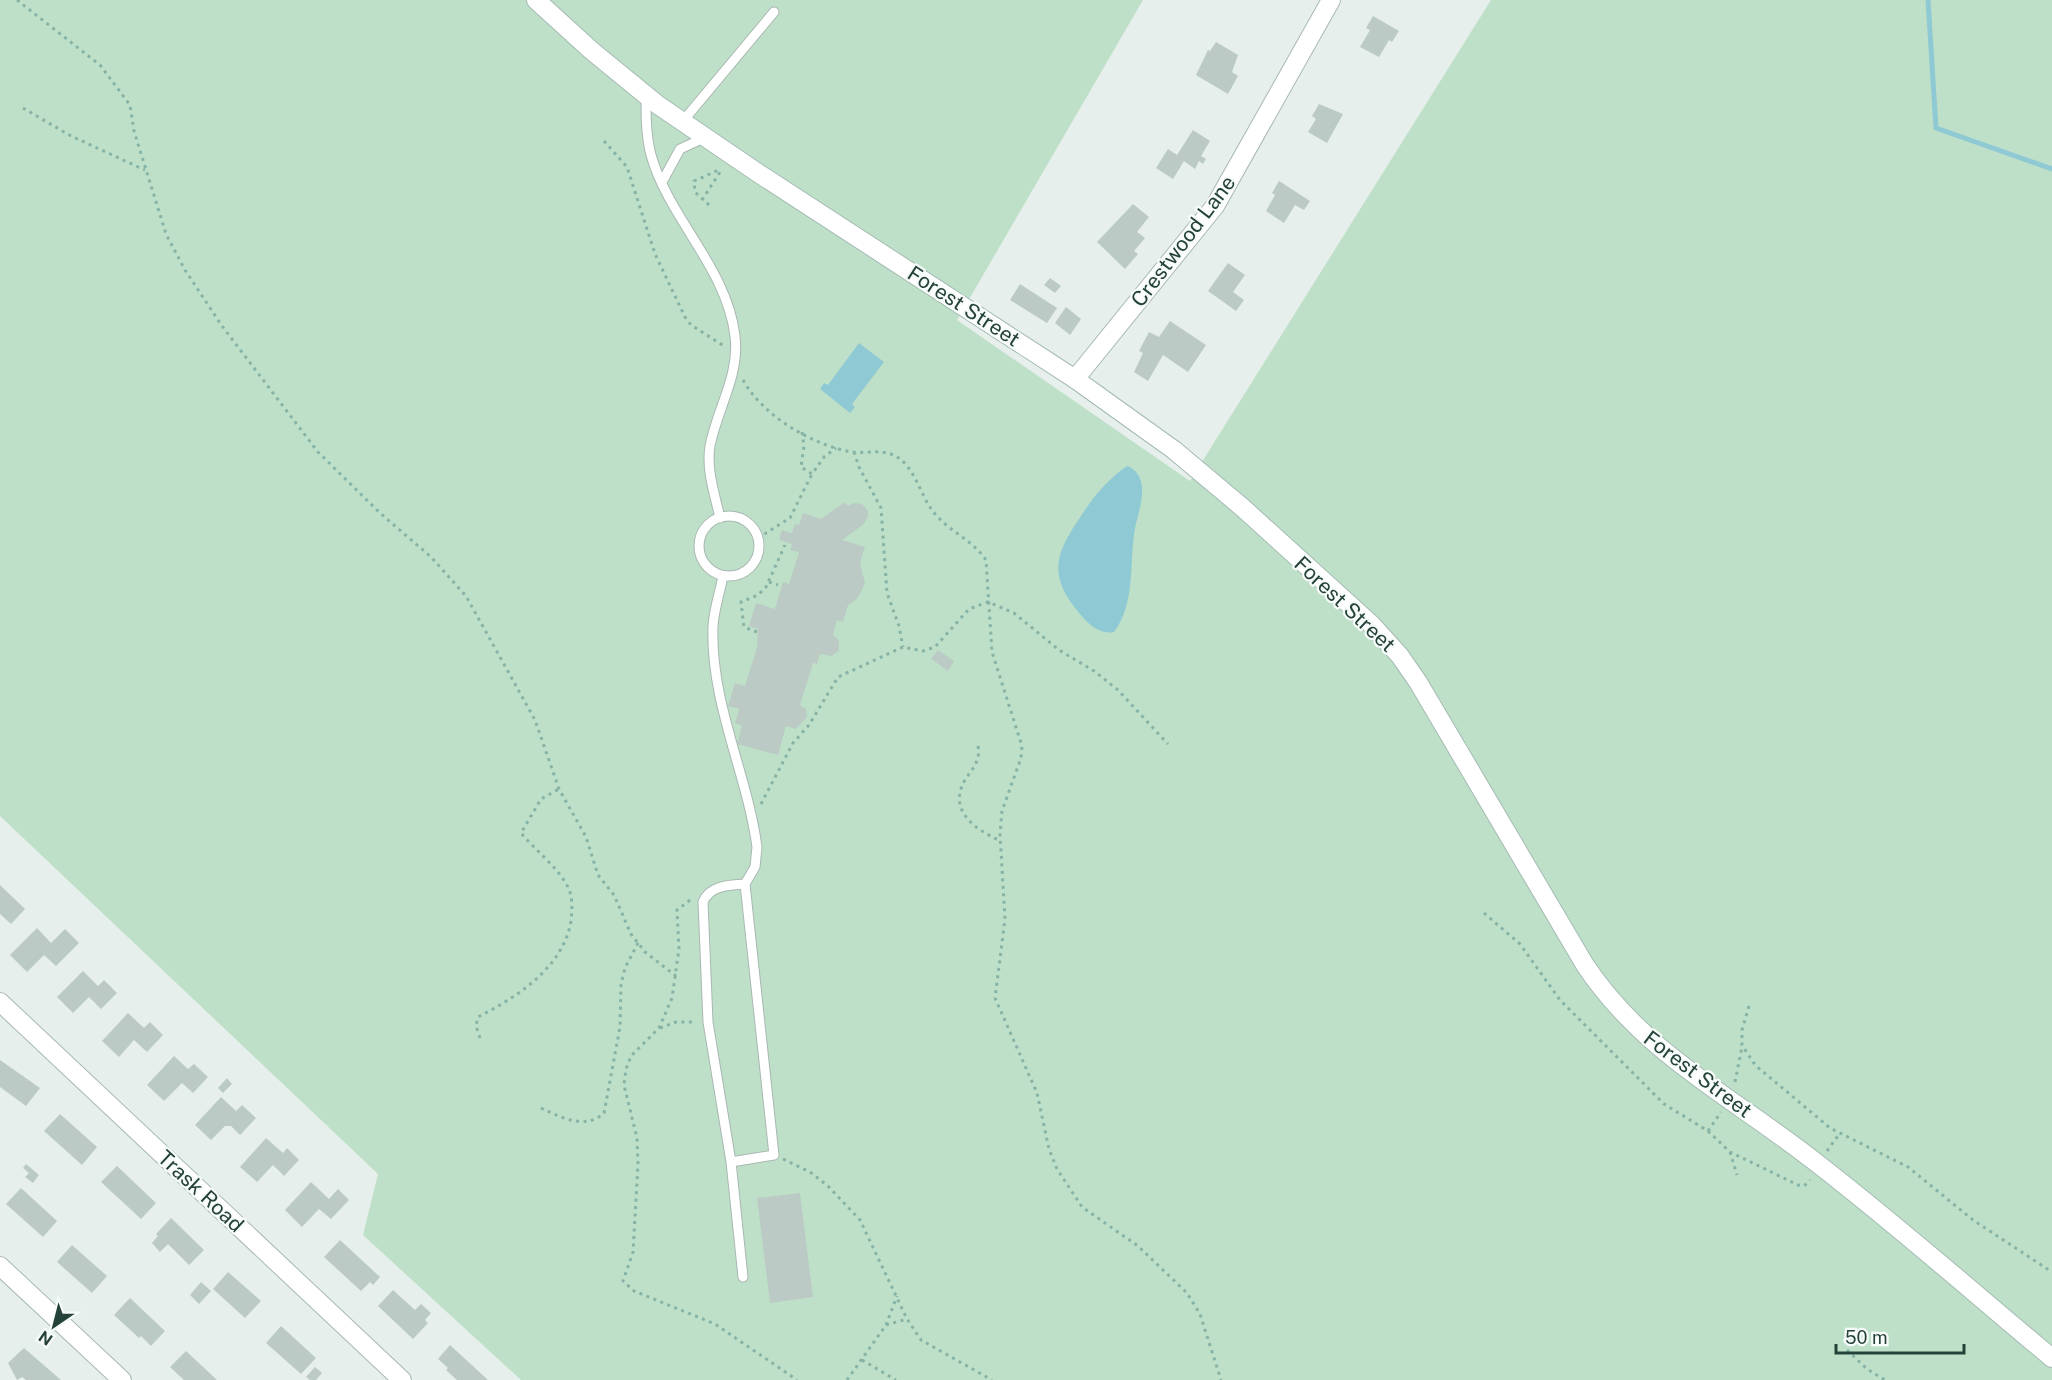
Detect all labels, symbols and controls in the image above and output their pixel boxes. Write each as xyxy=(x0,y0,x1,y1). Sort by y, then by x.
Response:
street label: Crestwood Lane xyxy=(1126,170,1240,312)
street label: Forest Street xyxy=(903,260,1025,352)
street label: Forest Street xyxy=(1289,551,1401,657)
street label: Forest Street xyxy=(1639,1025,1757,1123)
street label: Trask Road xyxy=(153,1145,249,1237)
north arrow xyxy=(24,1296,84,1356)
scale bar xyxy=(1836,1317,1964,1355)
text: N xyxy=(35,1327,56,1349)
text: 50 m xyxy=(1845,1327,1888,1348)

